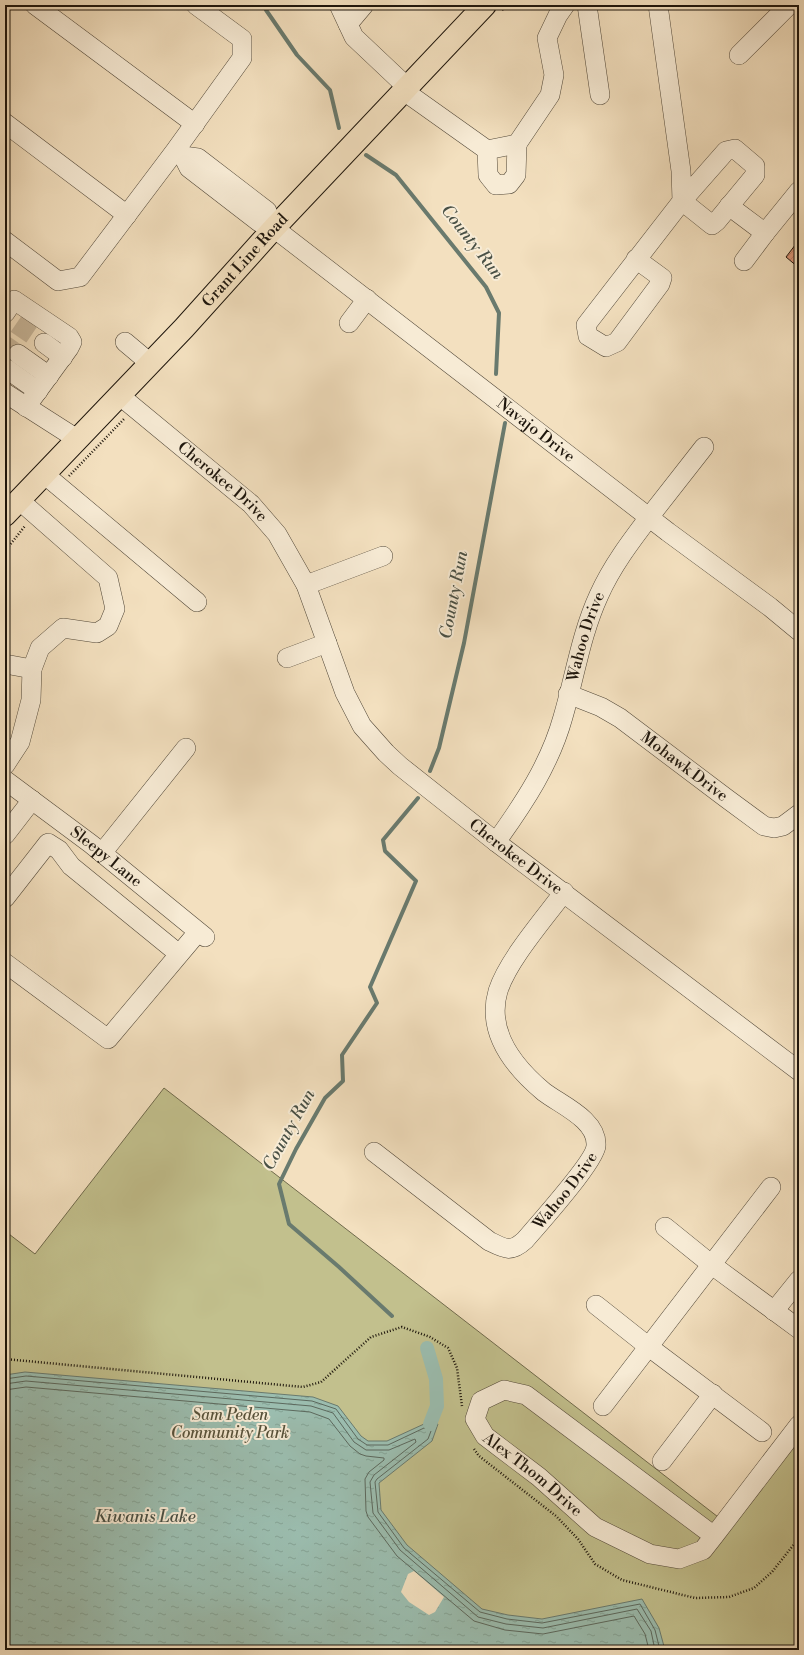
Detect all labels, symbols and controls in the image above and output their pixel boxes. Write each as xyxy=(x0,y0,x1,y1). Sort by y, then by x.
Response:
water label: County Run xyxy=(436,200,508,284)
street label: Grant Line Road xyxy=(198,209,292,311)
street label: Navajo Drive xyxy=(493,394,579,467)
street label: Cherokee Drive xyxy=(173,437,272,526)
water label: County Run xyxy=(435,549,473,641)
street label: Wahoo Drive xyxy=(562,588,609,685)
street label: Mohawk Drive xyxy=(637,727,732,806)
street label: Cherokee Drive xyxy=(465,815,567,899)
street label: Sleepy Lane xyxy=(66,822,146,892)
water label: County Run xyxy=(258,1085,321,1174)
street label: Wahoo Drive xyxy=(528,1149,602,1235)
park label: Sam Peden Community Park xyxy=(171,1405,289,1443)
street label: Alex Thom Drive xyxy=(478,1427,587,1521)
water label: Kiwanis Lake xyxy=(94,1506,196,1528)

